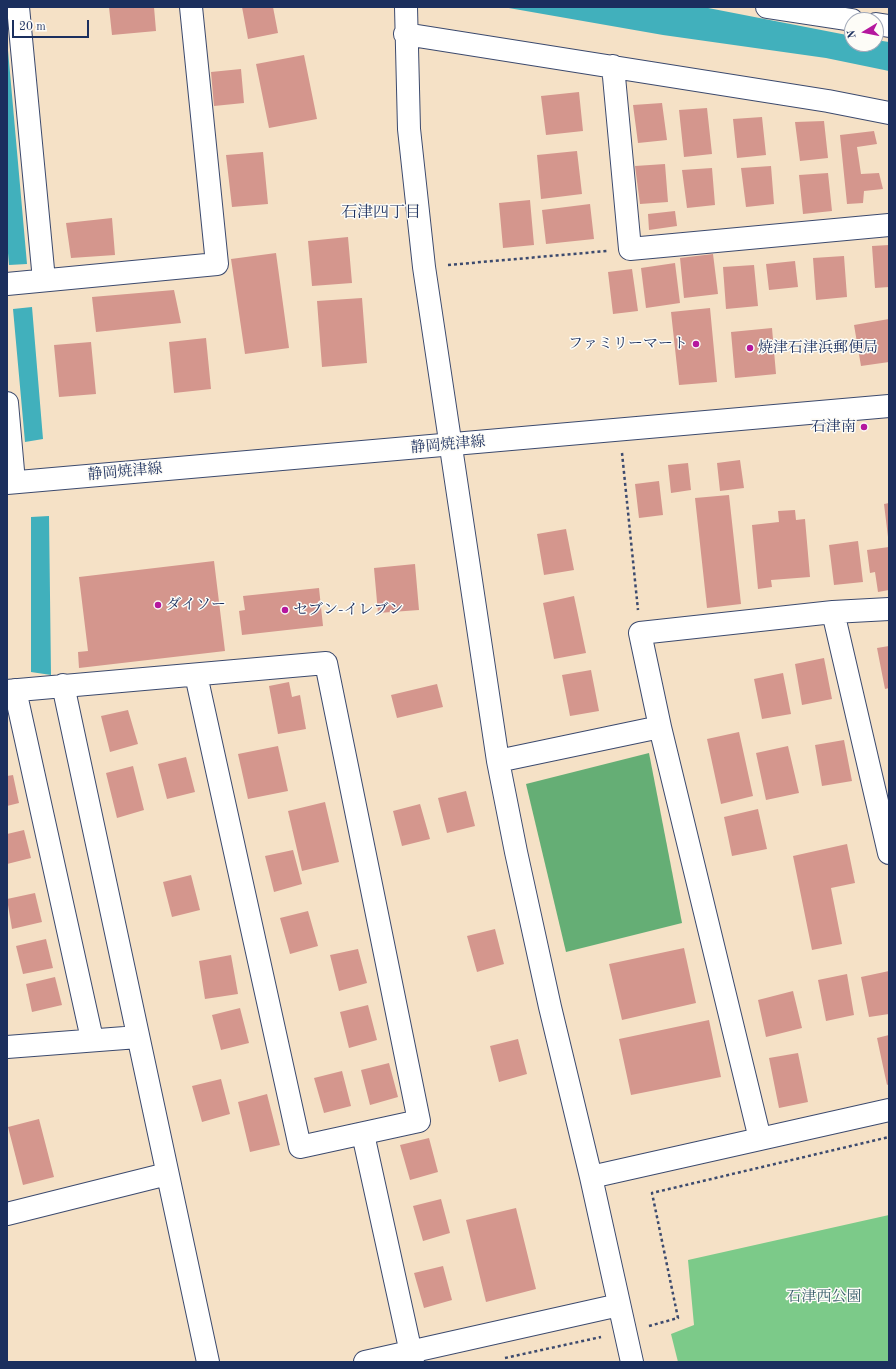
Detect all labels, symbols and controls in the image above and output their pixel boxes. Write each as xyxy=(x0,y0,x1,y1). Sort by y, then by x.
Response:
scale bar xyxy=(14,12,91,38)
north arrow xyxy=(844,12,884,52)
text: 20 m xyxy=(19,21,46,33)
text: N xyxy=(847,29,859,39)
district label: 石津四丁目 xyxy=(341,203,421,223)
place label: ファミリーマート xyxy=(568,335,688,353)
marker: ファミリーマート xyxy=(691,339,701,349)
place label: 焼津石津浜郵便局 xyxy=(758,339,878,357)
marker: 焼津石津浜郵便局 xyxy=(745,343,755,353)
place label: 石津南 xyxy=(811,418,856,436)
marker: 石津南 xyxy=(859,422,869,432)
street label: 静岡焼津線 xyxy=(410,433,486,457)
street label: 静岡焼津線 xyxy=(87,460,163,484)
place label: ダイソー xyxy=(166,596,226,614)
marker: ダイソー xyxy=(153,600,163,610)
place label: セブン-イレブン xyxy=(293,601,404,619)
marker: セブン-イレブン xyxy=(280,605,290,615)
park label: 石津西公園 xyxy=(787,1288,861,1306)

